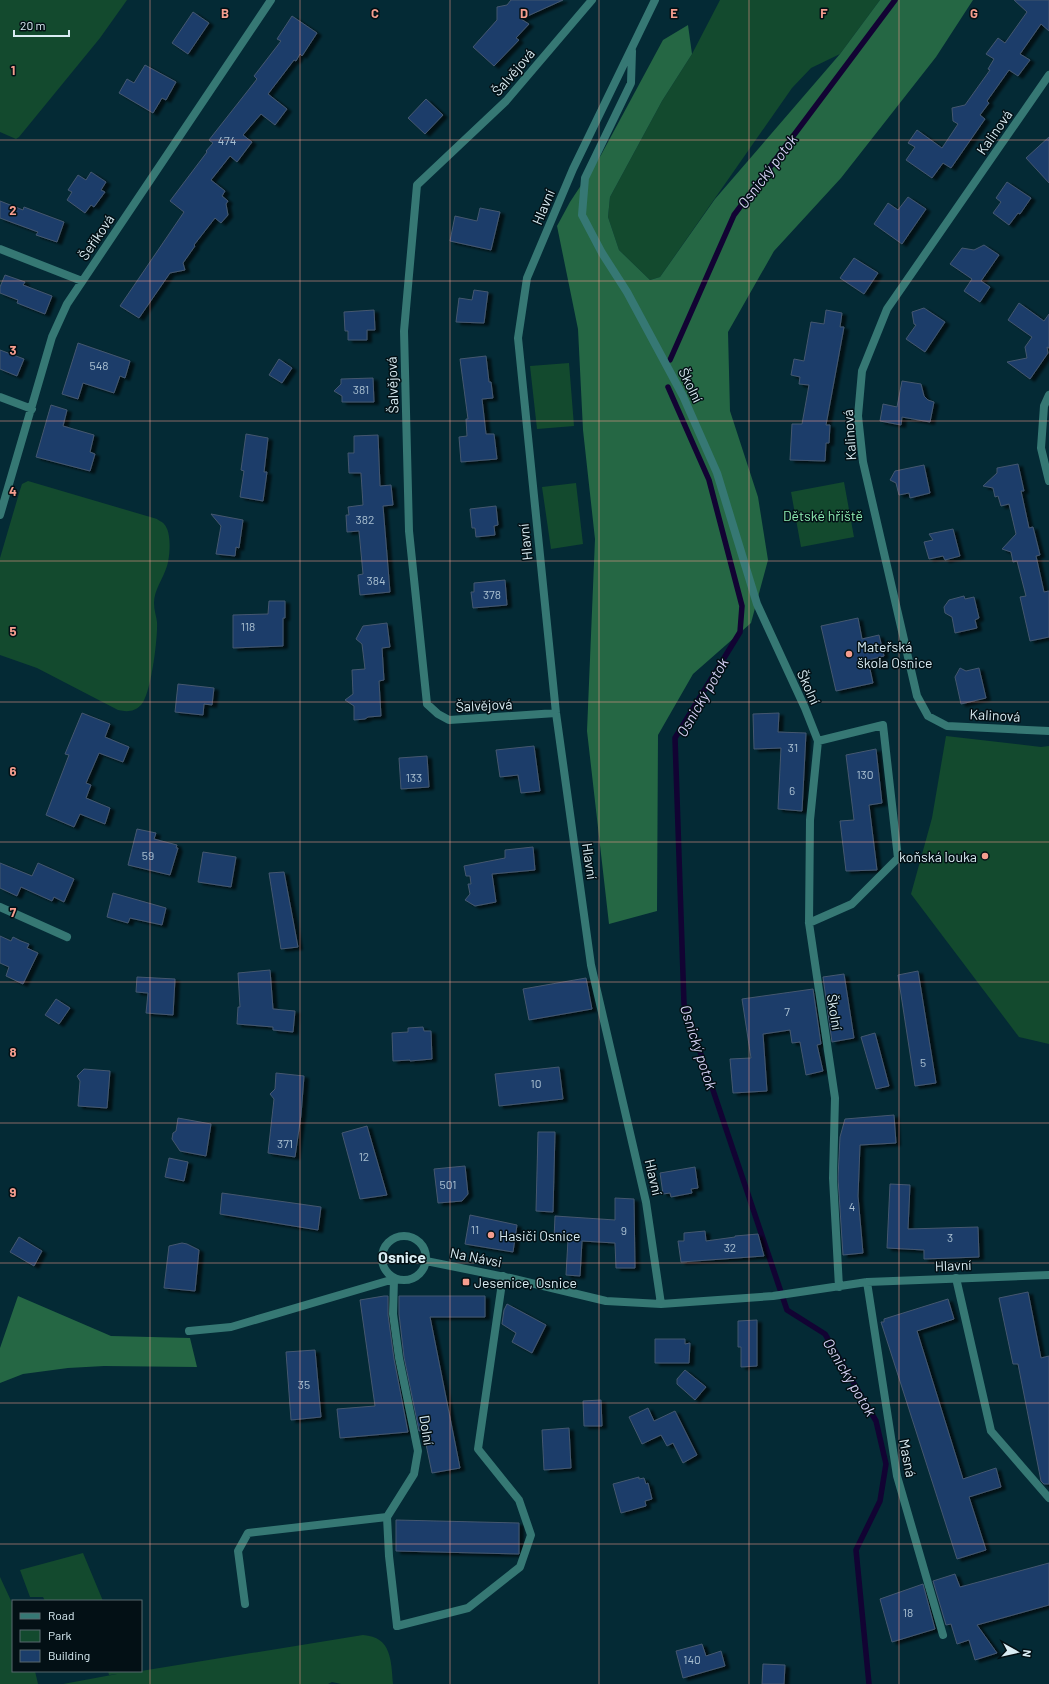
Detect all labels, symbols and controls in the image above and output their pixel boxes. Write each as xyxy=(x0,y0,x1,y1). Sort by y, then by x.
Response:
text: B xyxy=(221,5,229,21)
text: C xyxy=(371,5,379,21)
text: D xyxy=(520,5,528,21)
text: E xyxy=(670,5,678,21)
text: F xyxy=(820,5,828,21)
text: G xyxy=(970,5,978,21)
scale bar xyxy=(14,12,69,38)
text: 20 m xyxy=(20,18,46,32)
street label: Šalvějová xyxy=(488,45,538,99)
text: 1 xyxy=(11,62,15,78)
street label: Kalinová xyxy=(972,106,1016,158)
water label: Osnický potok xyxy=(733,130,801,212)
house number: 474 xyxy=(218,133,236,147)
street label: Hlavní xyxy=(528,187,558,227)
text: 2 xyxy=(9,202,17,218)
street label: Šeříková xyxy=(75,211,117,263)
text: 3 xyxy=(9,342,17,358)
street label: Šalvějová xyxy=(383,356,401,414)
house number: 548 xyxy=(89,358,109,372)
street label: Školní xyxy=(675,365,707,405)
house number: 381 xyxy=(353,382,369,396)
street label: Kalinová xyxy=(839,409,859,461)
text: 4 xyxy=(9,483,17,499)
park label: Dětské hřiště xyxy=(783,507,863,524)
house number: 382 xyxy=(356,512,374,526)
street label: Hlavní xyxy=(515,523,535,561)
house number: 384 xyxy=(366,573,386,587)
house number: 378 xyxy=(483,587,501,601)
house number: 118 xyxy=(241,619,255,633)
text: 5 xyxy=(9,623,17,639)
place label: Mateřská škola Osnice xyxy=(857,638,933,671)
marker: Mateřská škola Osnice xyxy=(844,649,854,659)
water label: Osnický potok xyxy=(672,654,732,740)
street label: Školní xyxy=(794,667,824,707)
street label: Šalvějová xyxy=(455,695,513,715)
street label: Kalinová xyxy=(969,705,1021,725)
house number: 31 xyxy=(788,740,798,754)
text: 6 xyxy=(10,763,17,779)
house number: 130 xyxy=(856,767,874,781)
house number: 133 xyxy=(406,770,422,784)
house number: 6 xyxy=(789,783,795,797)
street label: Hlavní xyxy=(579,842,601,880)
house number: 59 xyxy=(142,848,154,862)
place label: koňská louka xyxy=(899,848,977,865)
marker: koňská louka xyxy=(980,851,990,861)
text: 7 xyxy=(10,904,17,920)
street label: Školní xyxy=(824,993,846,1031)
water label: Osnický potok xyxy=(677,1002,721,1092)
house number: 7 xyxy=(784,1004,790,1018)
text: 8 xyxy=(9,1044,17,1060)
house number: 5 xyxy=(920,1055,926,1069)
house number: 10 xyxy=(531,1076,541,1090)
house number: 371 xyxy=(277,1136,293,1150)
house number: 12 xyxy=(359,1149,369,1163)
street label: Hlavní xyxy=(642,1157,666,1197)
house number: 501 xyxy=(440,1177,456,1191)
text: 9 xyxy=(10,1184,17,1200)
house number: 4 xyxy=(849,1199,855,1213)
house number: 11 xyxy=(471,1222,479,1236)
house number: 9 xyxy=(621,1223,627,1237)
place label: Hasiči Osnice xyxy=(499,1227,581,1244)
marker: Hasiči Osnice xyxy=(486,1230,496,1240)
house number: 3 xyxy=(947,1230,953,1244)
house number: 32 xyxy=(724,1240,736,1254)
street label: Na Návsi xyxy=(449,1244,503,1270)
district label: Osnice xyxy=(378,1247,426,1266)
street label: Hlavní xyxy=(934,1256,972,1274)
place label: Jesenice, Osnice xyxy=(474,1274,577,1291)
marker: Jesenice, Osnice xyxy=(461,1277,471,1287)
water label: Osnický potok xyxy=(820,1335,881,1420)
house number: 35 xyxy=(298,1377,310,1391)
street label: Dolní xyxy=(416,1414,438,1446)
street label: Masná xyxy=(896,1437,920,1479)
legend xyxy=(12,1600,142,1672)
house number: 18 xyxy=(903,1605,913,1619)
text: Road xyxy=(48,1608,75,1622)
text: Park xyxy=(48,1628,72,1642)
north arrow xyxy=(997,1632,1037,1672)
text: Building xyxy=(48,1648,90,1662)
text: N xyxy=(1020,1649,1034,1658)
house number: 140 xyxy=(683,1652,701,1666)

